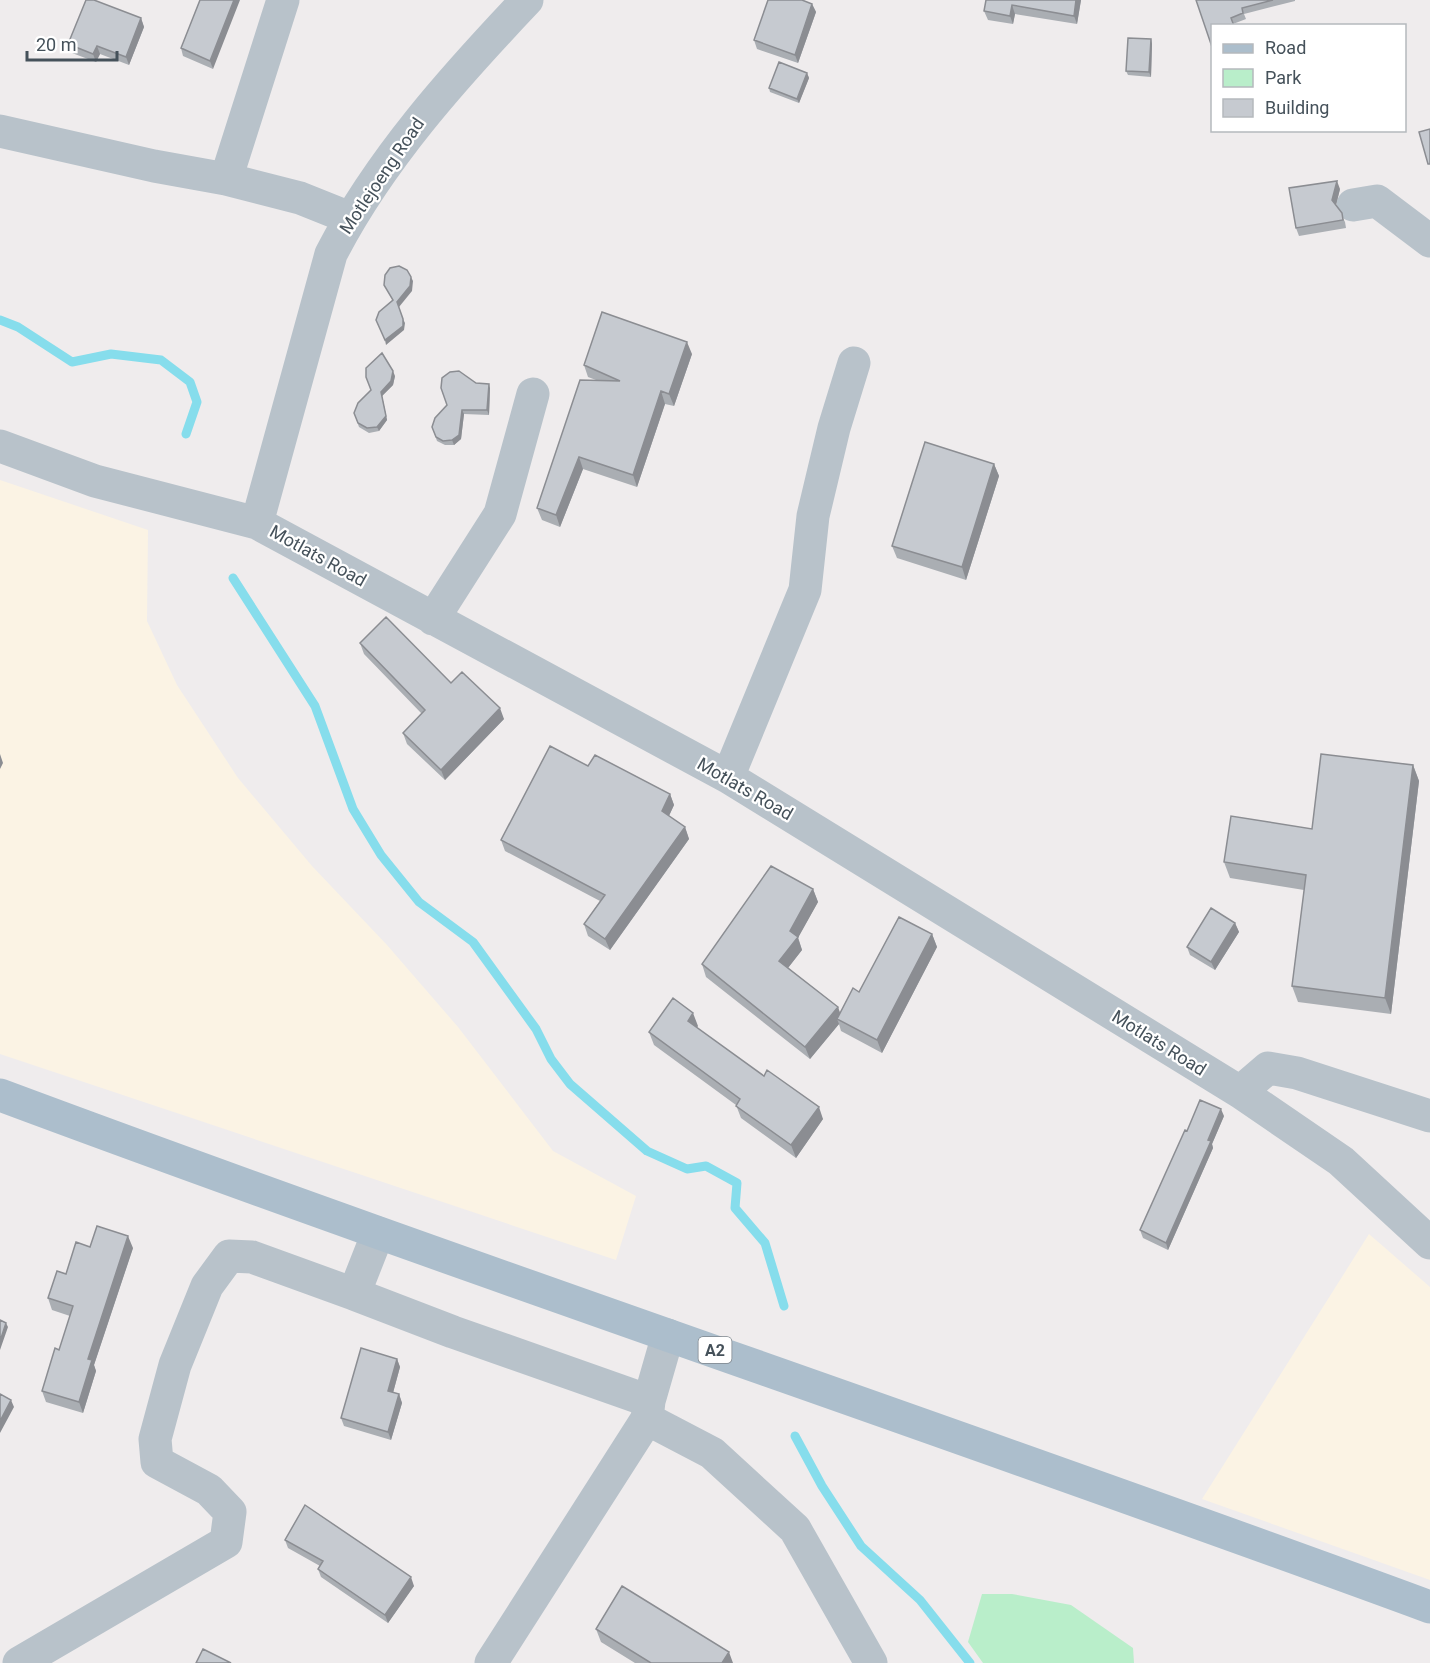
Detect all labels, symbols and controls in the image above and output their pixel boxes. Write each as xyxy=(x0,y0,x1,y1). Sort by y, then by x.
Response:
scale bar xyxy=(27,24,117,62)
legend xyxy=(1211,24,1406,132)
text: 20 m xyxy=(36,34,76,55)
text: Road xyxy=(1265,37,1306,58)
text: Park xyxy=(1265,67,1302,88)
text: Building xyxy=(1265,97,1329,118)
street label: Motlejoeng Road xyxy=(335,114,428,238)
street label: Motlats Road xyxy=(266,520,370,591)
street label: Motlats Road xyxy=(694,753,797,824)
street label: Motlats Road xyxy=(1108,1005,1210,1080)
road number: A2 xyxy=(698,1337,732,1363)

